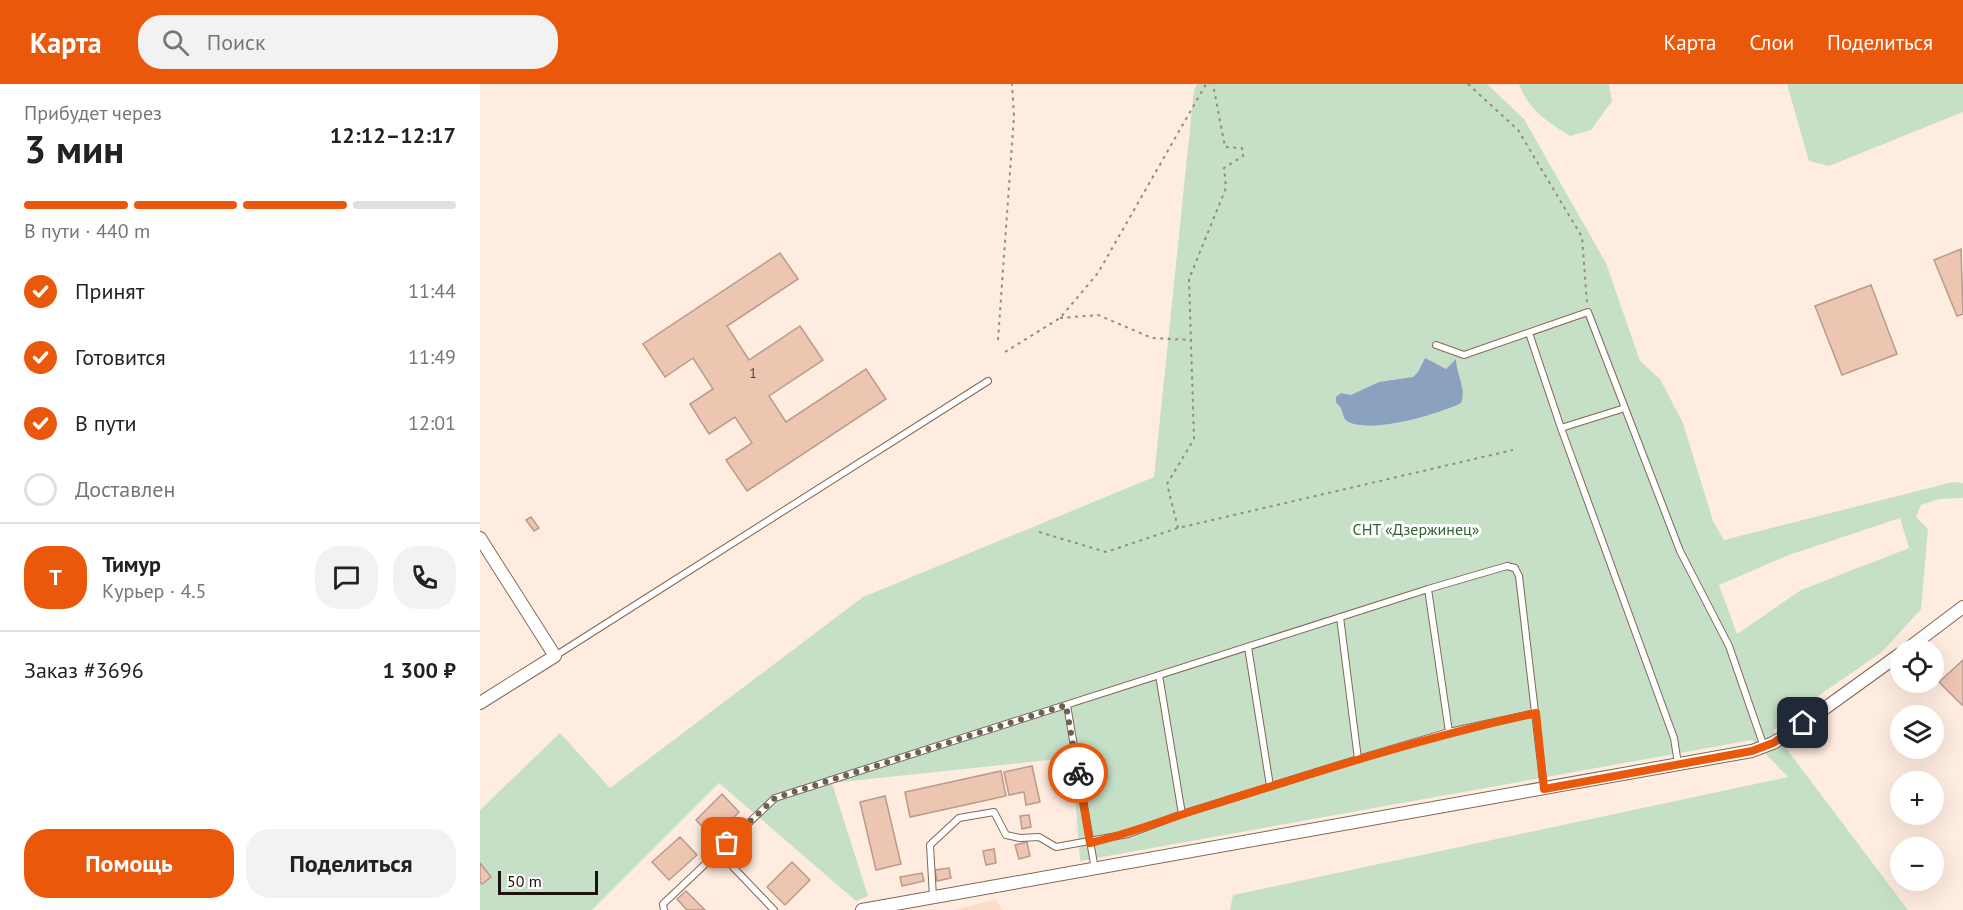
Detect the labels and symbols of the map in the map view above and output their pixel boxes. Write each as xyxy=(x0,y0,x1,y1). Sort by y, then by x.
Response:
house number: 1 xyxy=(749,364,757,382)
park label: СНТ «Дзержинец» xyxy=(1353,519,1480,539)
pin xyxy=(1777,697,1828,748)
courier xyxy=(1048,743,1108,803)
pin xyxy=(701,817,752,868)
scale bar xyxy=(498,868,598,896)

